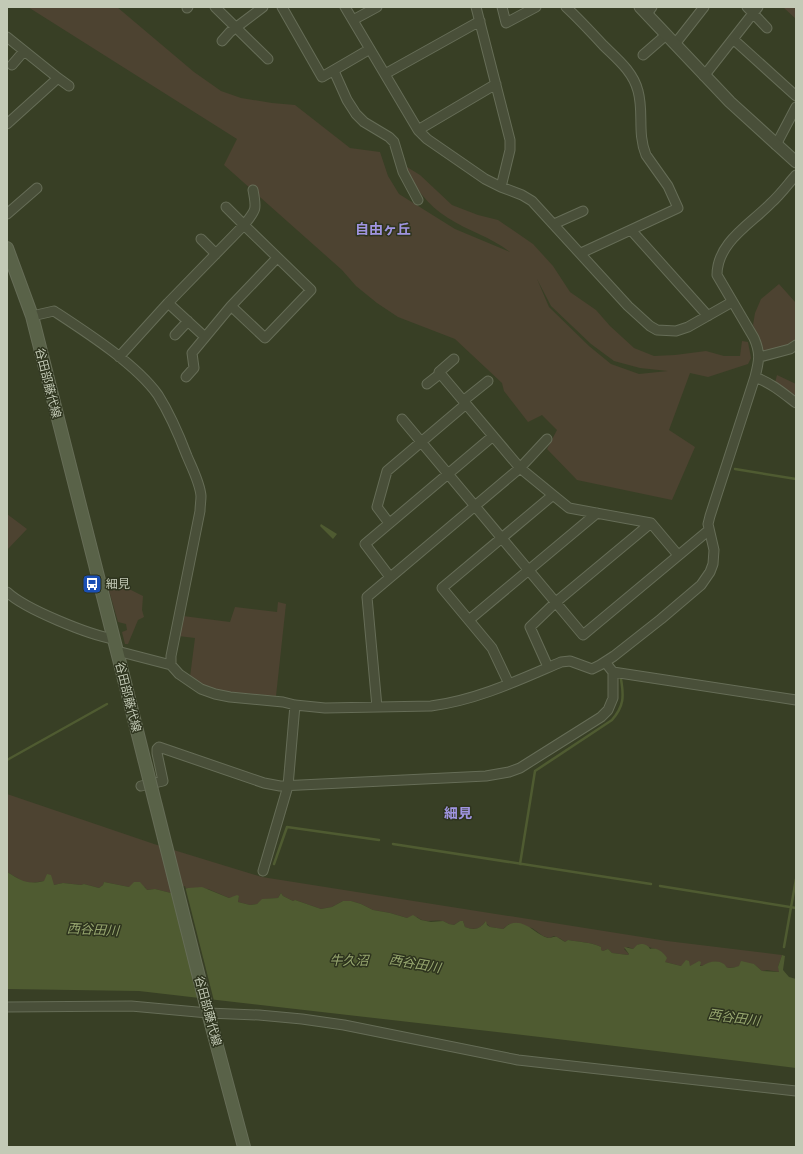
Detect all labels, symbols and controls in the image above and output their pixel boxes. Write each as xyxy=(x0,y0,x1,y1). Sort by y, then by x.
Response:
district label: 自由ヶ丘 xyxy=(355,220,411,238)
street label: 谷田部藤代線 xyxy=(32,346,64,420)
bus stop icon: 細見 xyxy=(81,573,103,595)
place label: 細見 xyxy=(106,576,130,591)
street label: 谷田部藤代線 xyxy=(112,660,144,734)
district label: 細見 xyxy=(444,804,472,822)
water label: 西谷田川 xyxy=(67,920,121,939)
water label: 西谷田川 xyxy=(388,951,444,977)
water label: 牛久沼 xyxy=(329,952,370,969)
street label: 谷田部藤代線 xyxy=(192,974,225,1048)
water label: 西谷田川 xyxy=(707,1005,763,1030)

